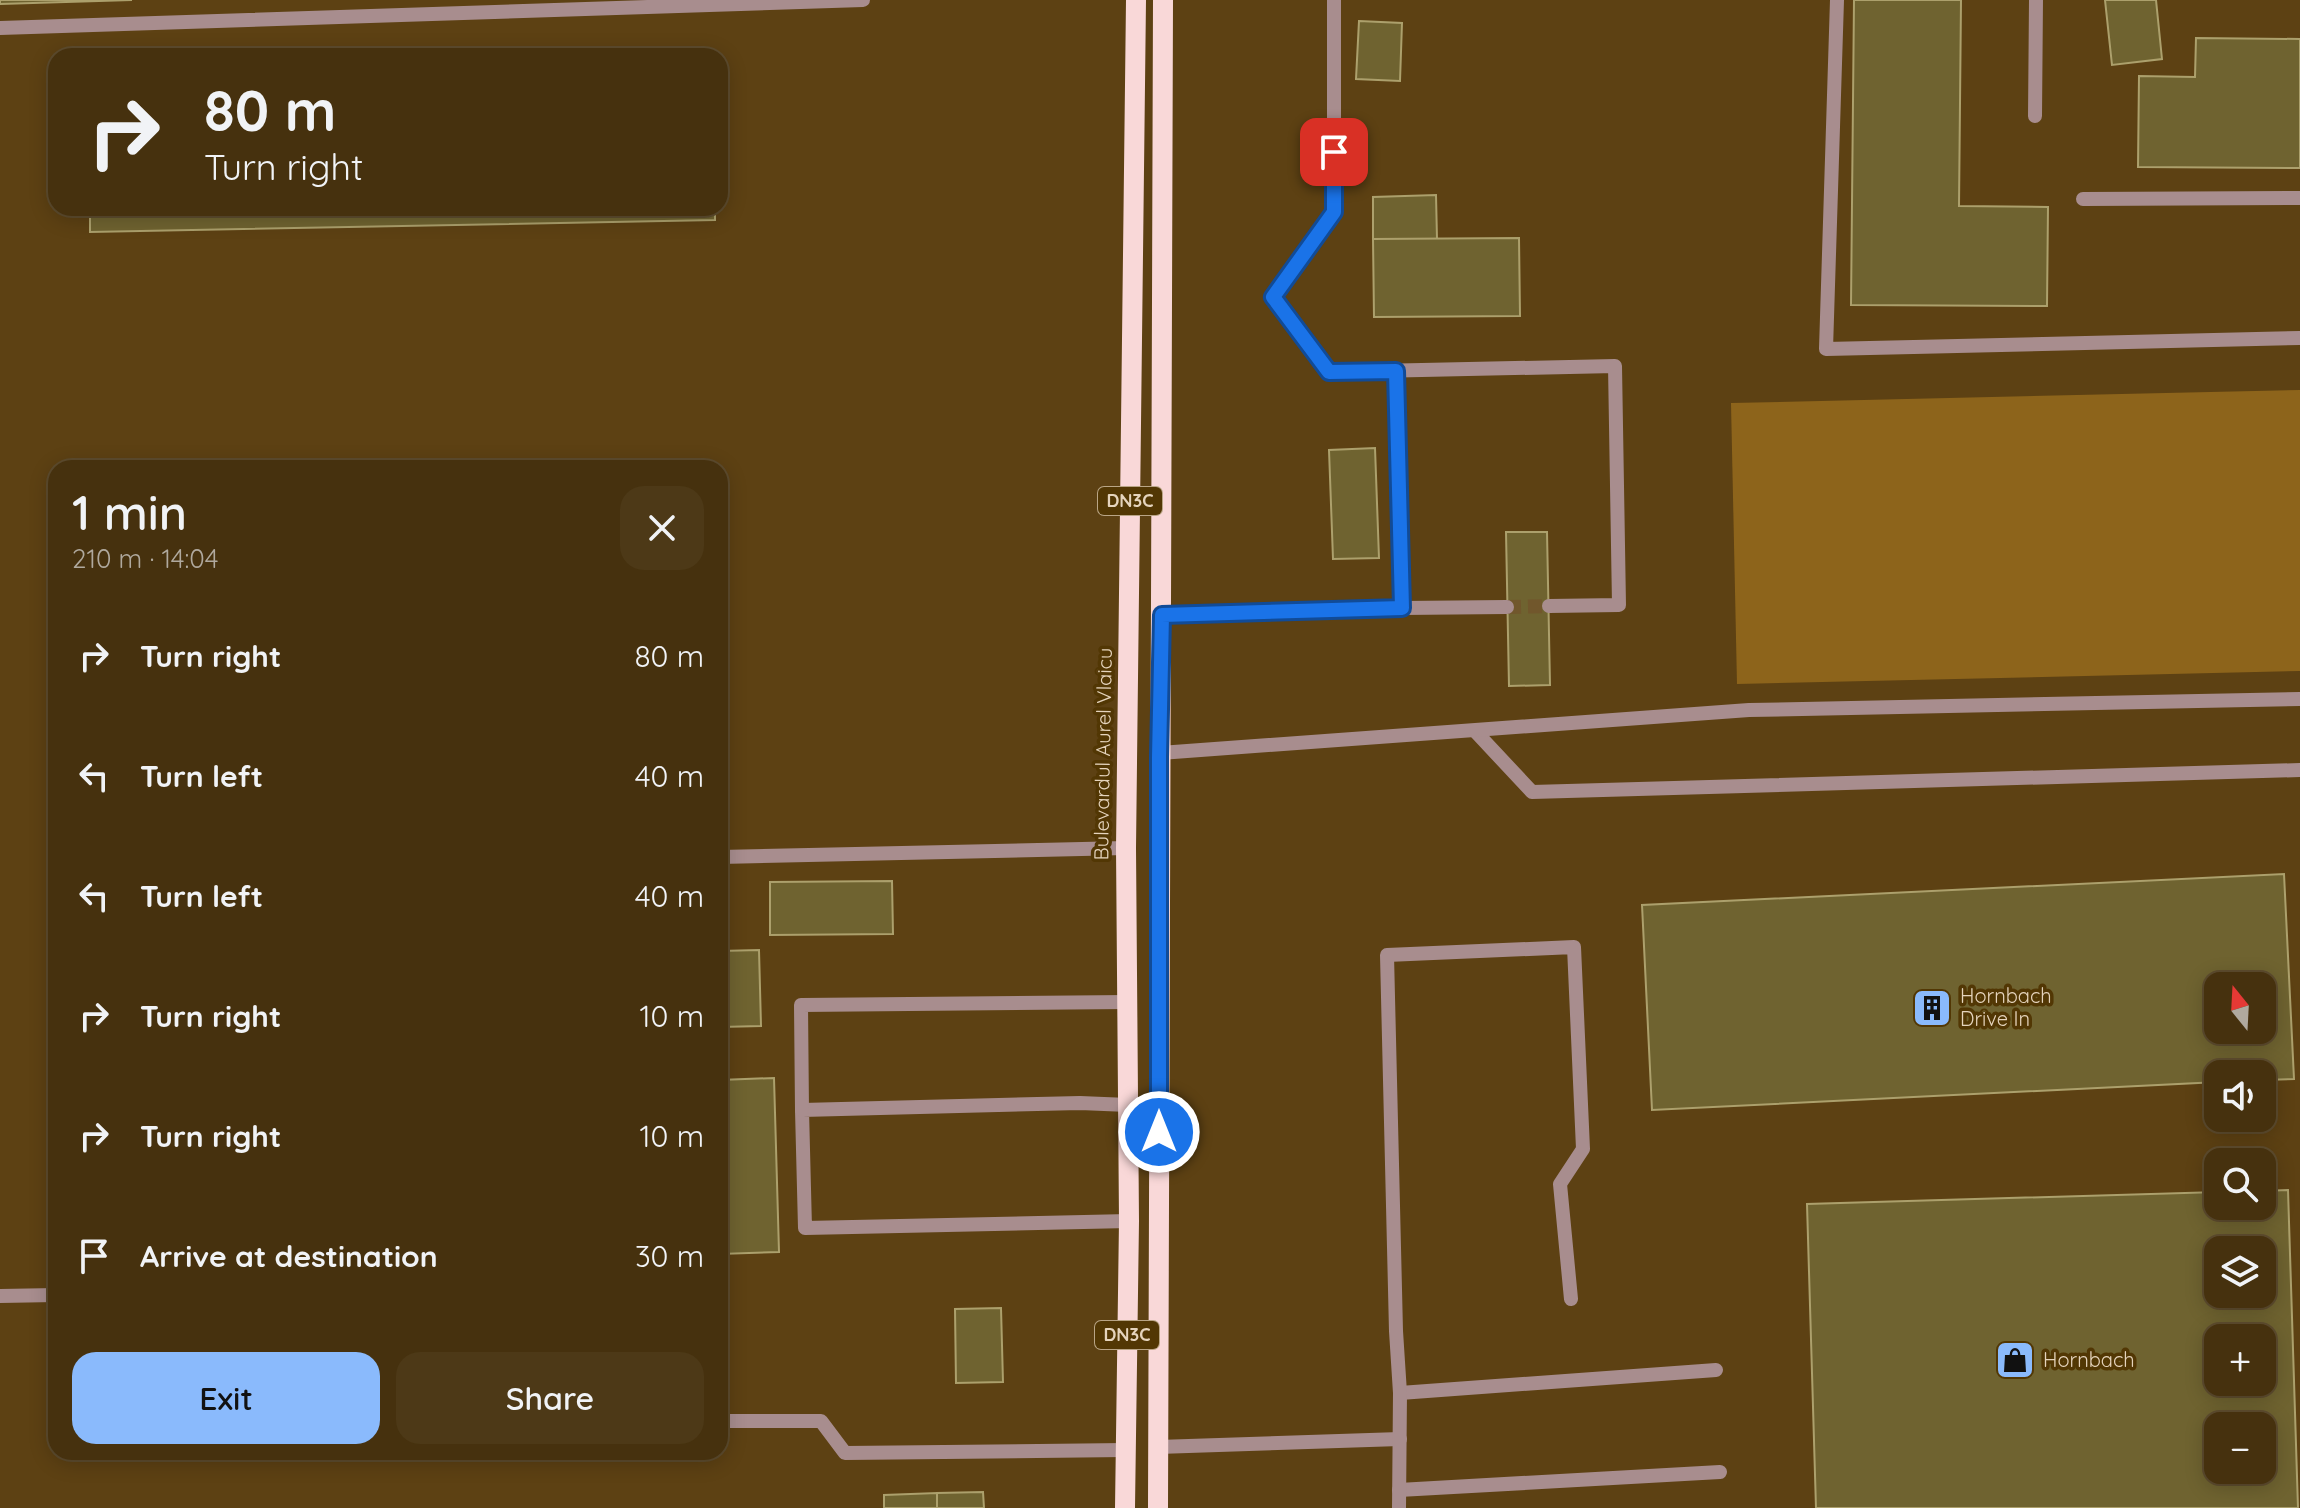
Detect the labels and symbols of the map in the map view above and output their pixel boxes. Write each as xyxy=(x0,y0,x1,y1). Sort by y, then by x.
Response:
pin xyxy=(1300,118,1368,186)
road number: DN3C xyxy=(1098,487,1162,515)
street label: Bulevardul Aurel Vlaicu xyxy=(1088,647,1117,860)
north arrow xyxy=(2204,972,2276,1044)
place label: Hornbach Drive In xyxy=(1960,983,2052,1031)
building icon: Hornbach Drive In xyxy=(1911,987,1953,1029)
position arrow xyxy=(1117,1090,1201,1174)
road number: DN3C xyxy=(1095,1321,1159,1349)
shop icon: Hornbach xyxy=(1994,1339,2036,1381)
place label: Hornbach xyxy=(2043,1347,2135,1372)

